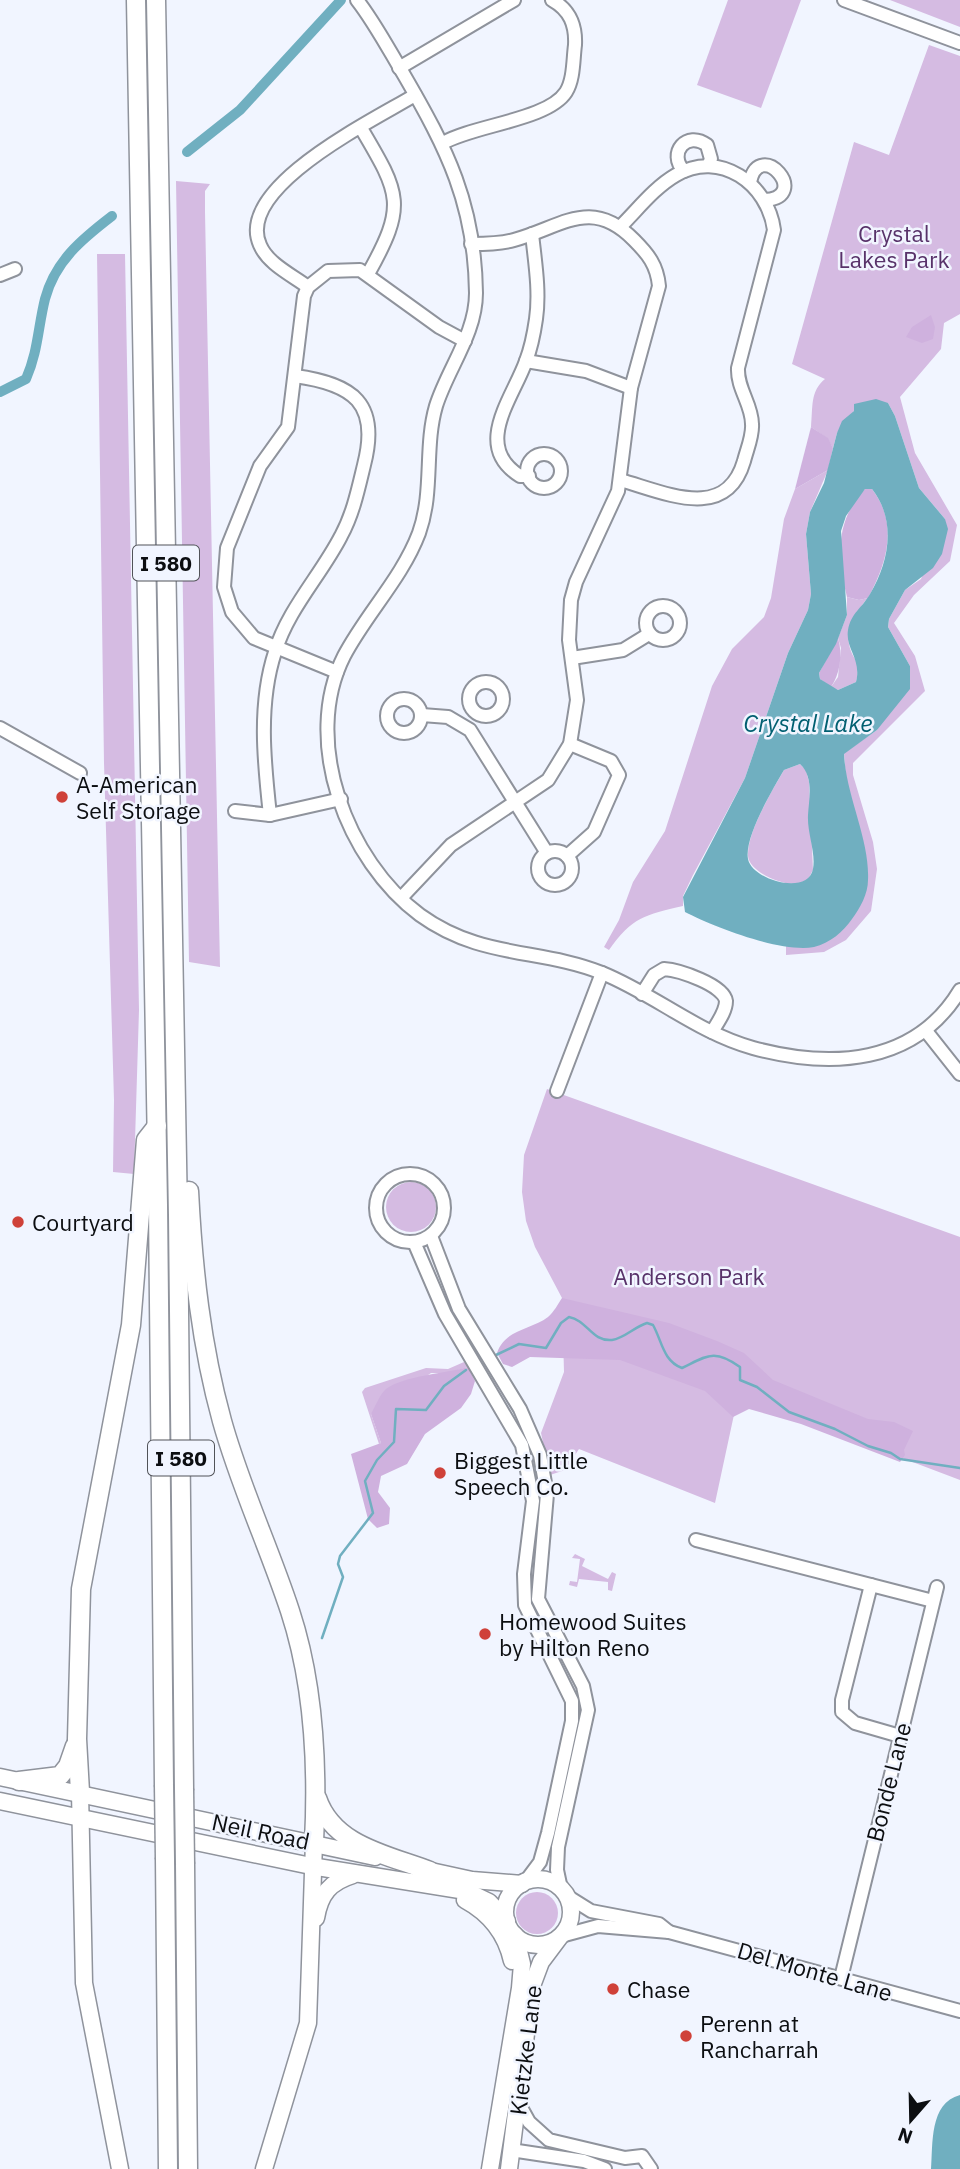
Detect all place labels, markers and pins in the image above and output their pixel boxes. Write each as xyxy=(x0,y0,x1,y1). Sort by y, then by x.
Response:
place label: A-American Self Storage xyxy=(76,769,201,825)
marker: A-American Self Storage xyxy=(54,789,70,805)
place label: Courtyard xyxy=(32,1207,134,1237)
marker: Courtyard xyxy=(10,1214,26,1230)
place label: Biggest Little Speech Co. xyxy=(454,1445,588,1501)
marker: Biggest Little Speech Co. xyxy=(432,1465,448,1481)
place label: Homewood Suites by Hilton Reno xyxy=(499,1606,687,1662)
marker: Homewood Suites by Hilton Reno xyxy=(477,1626,493,1642)
place label: Chase xyxy=(627,1974,690,2004)
marker: Chase xyxy=(605,1981,621,1997)
place label: Perenn at Rancharrah xyxy=(700,2008,819,2064)
marker: Perenn at Rancharrah xyxy=(678,2028,694,2044)

